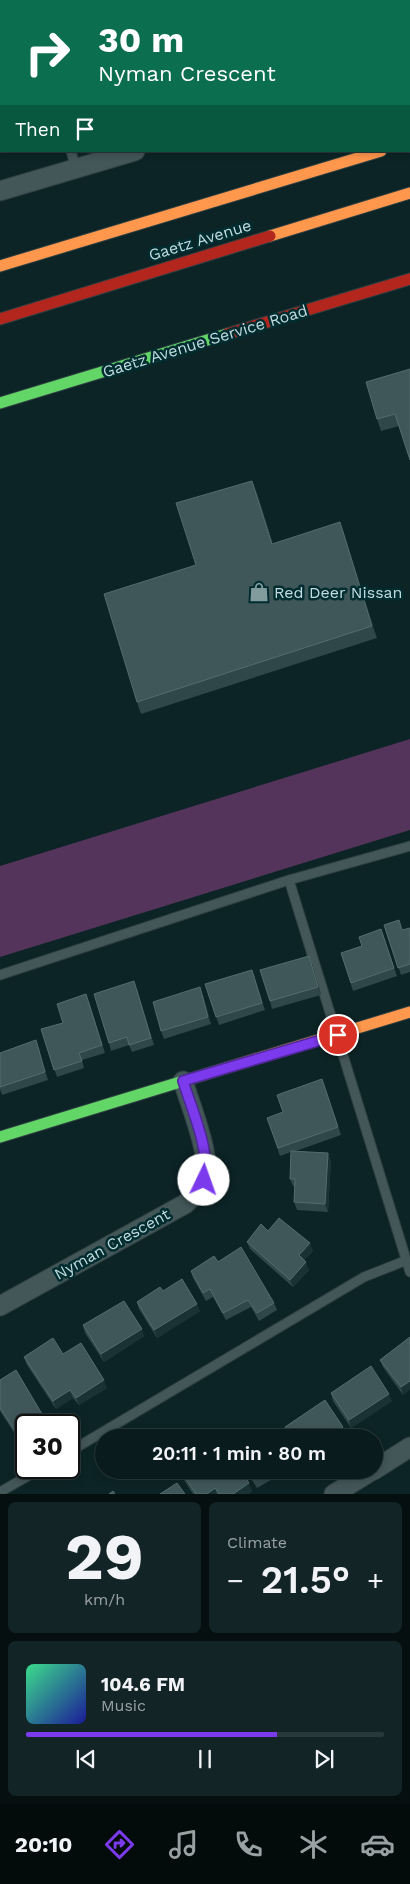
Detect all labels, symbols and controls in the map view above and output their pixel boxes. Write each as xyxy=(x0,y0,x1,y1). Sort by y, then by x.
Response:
text: 30 m xyxy=(98,19,184,61)
icon: right xyxy=(15,20,80,85)
text: Nyman Crescent xyxy=(98,61,276,86)
icon: arrive xyxy=(71,115,99,143)
text: Then xyxy=(15,118,61,141)
street label: Gaetz Avenue xyxy=(146,215,254,265)
street label: Gaetz Avenue Service Road xyxy=(100,301,310,381)
shop icon: Red Deer Nissan xyxy=(248,581,270,603)
place label: Red Deer Nissan xyxy=(274,583,403,602)
pin xyxy=(317,1014,359,1056)
icon: arrive xyxy=(324,1021,352,1049)
position arrow xyxy=(177,1153,229,1205)
street label: Nyman Crescent xyxy=(51,1204,173,1284)
speed limit sign: 30 xyxy=(15,1414,80,1479)
text: 20:11 · 1 min · 80 m xyxy=(152,1442,326,1465)
text: 29 xyxy=(65,1519,144,1595)
text: Climate xyxy=(227,1533,287,1552)
text: 21.5° xyxy=(261,1558,350,1602)
text: − xyxy=(227,1564,244,1597)
text: + xyxy=(367,1564,384,1597)
text: km/h xyxy=(84,1590,125,1609)
text: 104.6 FM xyxy=(101,1673,185,1696)
text: Music xyxy=(101,1696,146,1715)
icon: previous xyxy=(72,1745,100,1773)
icon: pause xyxy=(191,1745,219,1773)
icon: next xyxy=(310,1745,338,1773)
icon: directions xyxy=(102,1827,137,1862)
icon: music xyxy=(166,1827,201,1862)
icon: phone xyxy=(231,1827,266,1862)
icon: climate xyxy=(296,1827,331,1862)
icon: car xyxy=(360,1827,395,1862)
text: 20:10 xyxy=(15,1832,72,1857)

